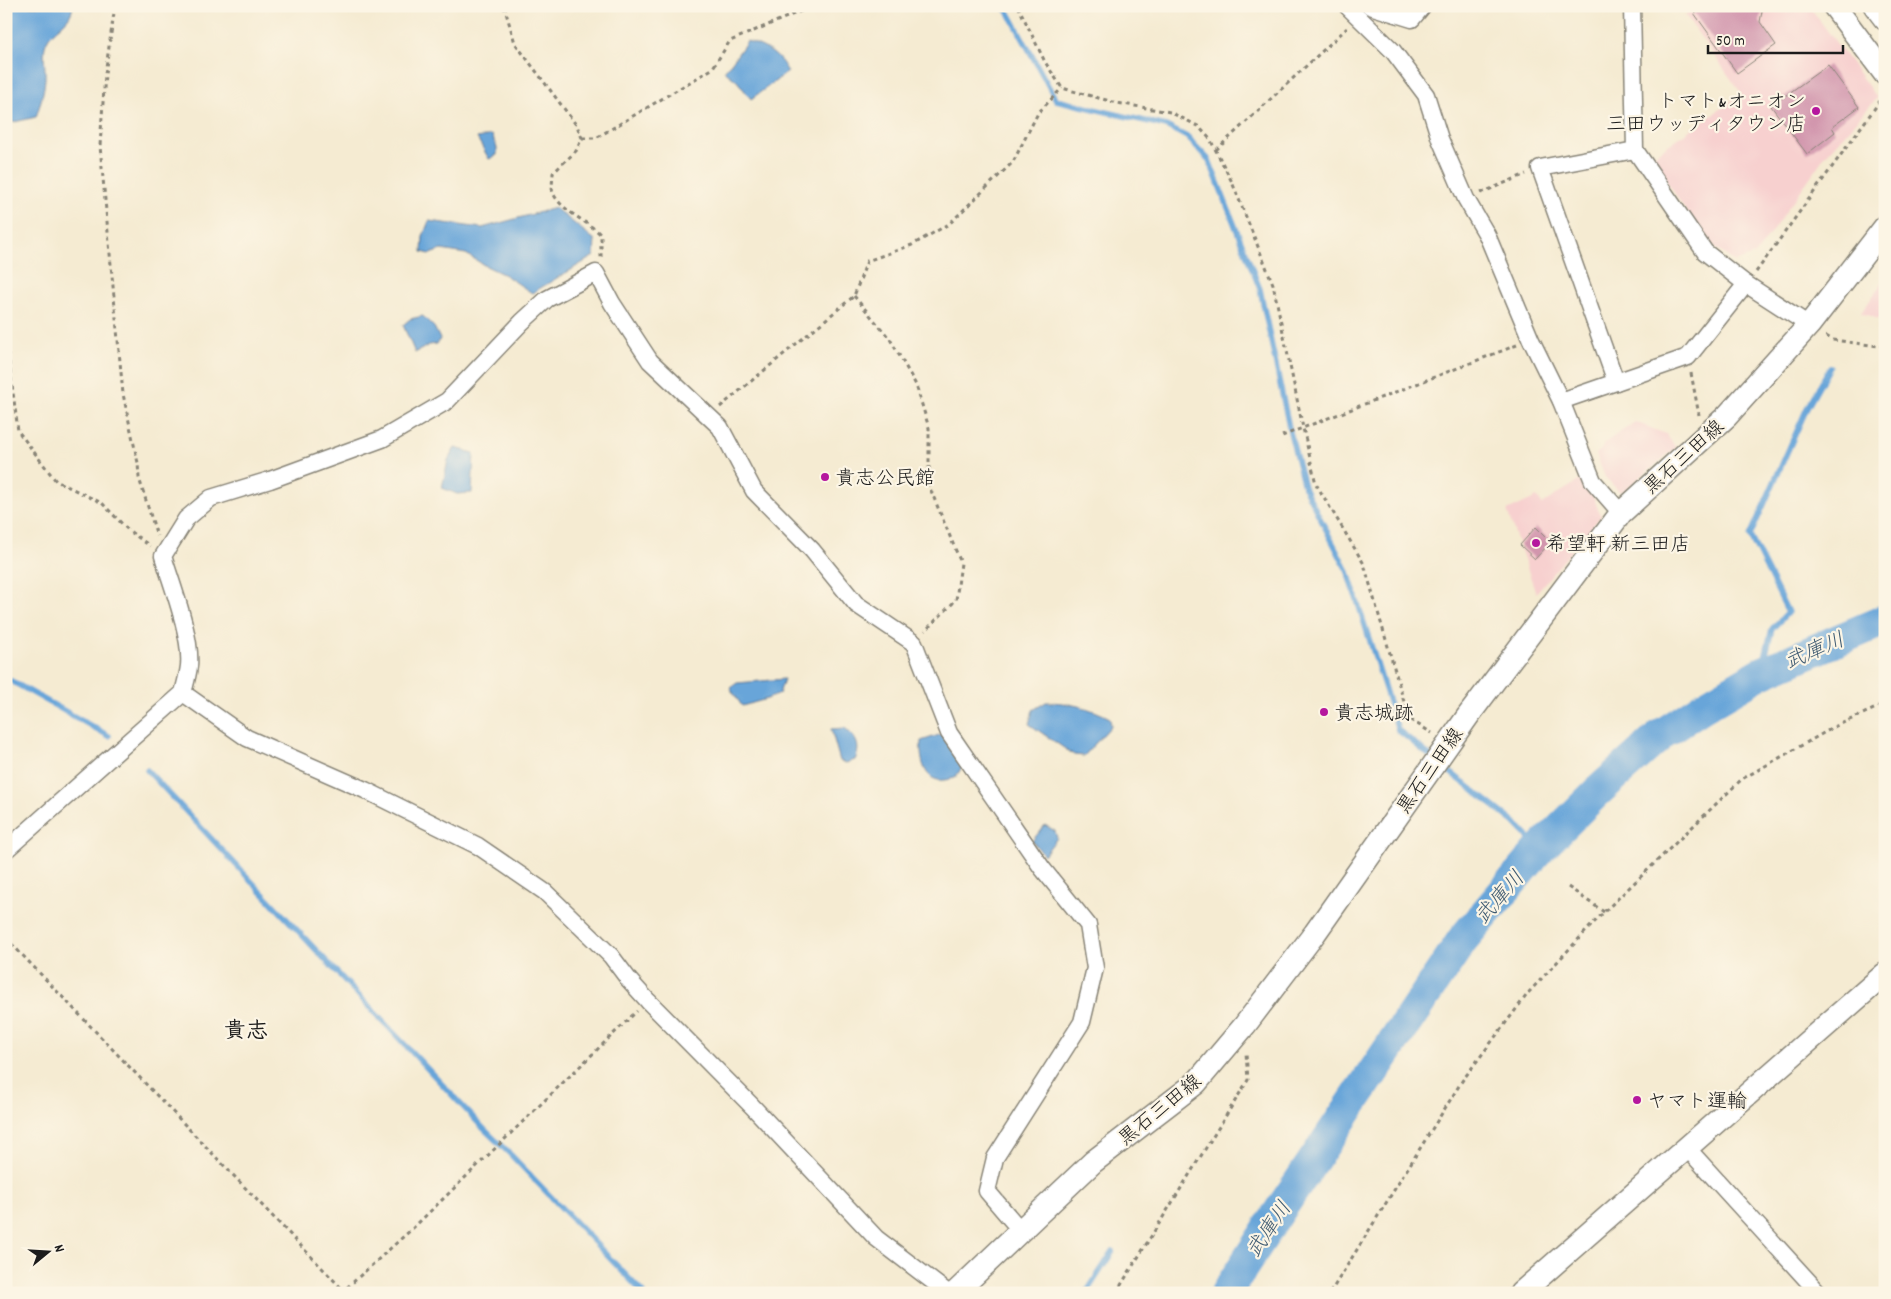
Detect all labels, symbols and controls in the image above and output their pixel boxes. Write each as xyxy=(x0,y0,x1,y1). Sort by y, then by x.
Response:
scale bar xyxy=(1708,22,1844,54)
text: 50 m xyxy=(1716,31,1745,53)
place label: トマト&オニオン 三田ウッディタウン店 xyxy=(1606,89,1806,140)
marker: トマト&オニオン 三田ウッディタウン店 xyxy=(1810,105,1822,117)
street label: 黒石三田線 xyxy=(1638,414,1732,502)
place label: 貴志公民館 xyxy=(835,466,935,494)
marker: 貴志公民館 xyxy=(819,471,831,483)
place label: 希望軒 新三田店 xyxy=(1546,532,1691,560)
marker: 希望軒 新三田店 xyxy=(1530,537,1542,549)
water label: 武庫川 xyxy=(1780,627,1850,679)
place label: 貴志城跡 xyxy=(1334,701,1414,729)
marker: 貴志城跡 xyxy=(1318,706,1330,718)
street label: 黒石三田線 xyxy=(1391,723,1472,821)
water label: 武庫川 xyxy=(1469,865,1533,933)
district label: 貴志 xyxy=(224,1017,268,1048)
street label: 黒石三田線 xyxy=(1113,1069,1209,1154)
place label: ヤマト運輸 xyxy=(1647,1089,1747,1117)
marker: ヤマト運輸 xyxy=(1631,1094,1643,1106)
water label: 武庫川 xyxy=(1240,1196,1301,1265)
north arrow xyxy=(22,1226,72,1276)
text: N xyxy=(48,1242,69,1255)

